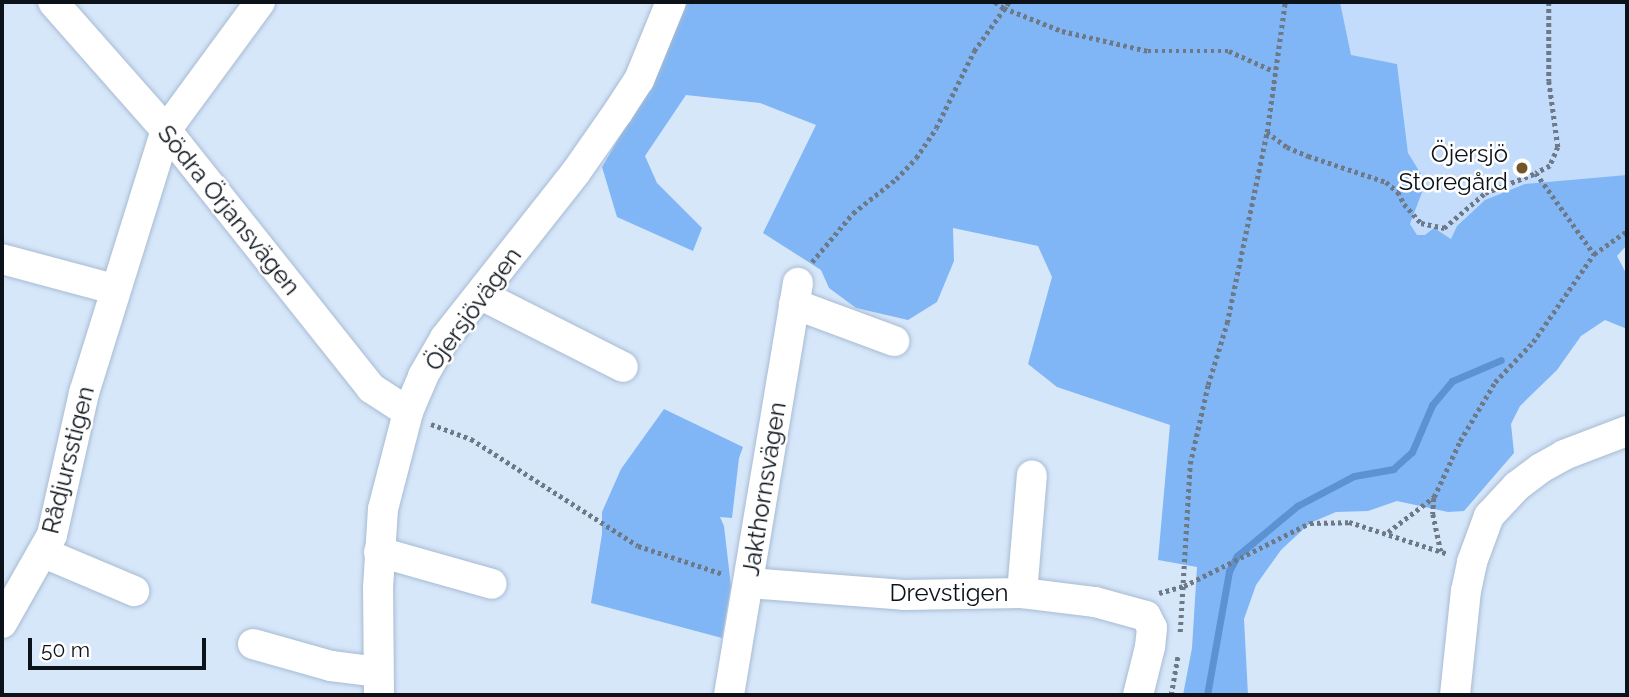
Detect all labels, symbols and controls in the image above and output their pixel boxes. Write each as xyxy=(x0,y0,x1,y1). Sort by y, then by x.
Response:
street label: Södra Örjansvägen xyxy=(152,119,306,301)
place label: Öjersjö Storegård xyxy=(1398,140,1508,196)
marker: Öjersjö Storegård xyxy=(1514,160,1530,176)
street label: Öjersjövägen xyxy=(419,242,527,376)
street label: Rådjursstigen xyxy=(36,383,100,537)
street label: Jakthornsvägen xyxy=(736,400,792,578)
street label: Drevstigen xyxy=(889,579,1009,607)
scale bar xyxy=(32,624,210,668)
text: 50 m xyxy=(41,637,90,662)

